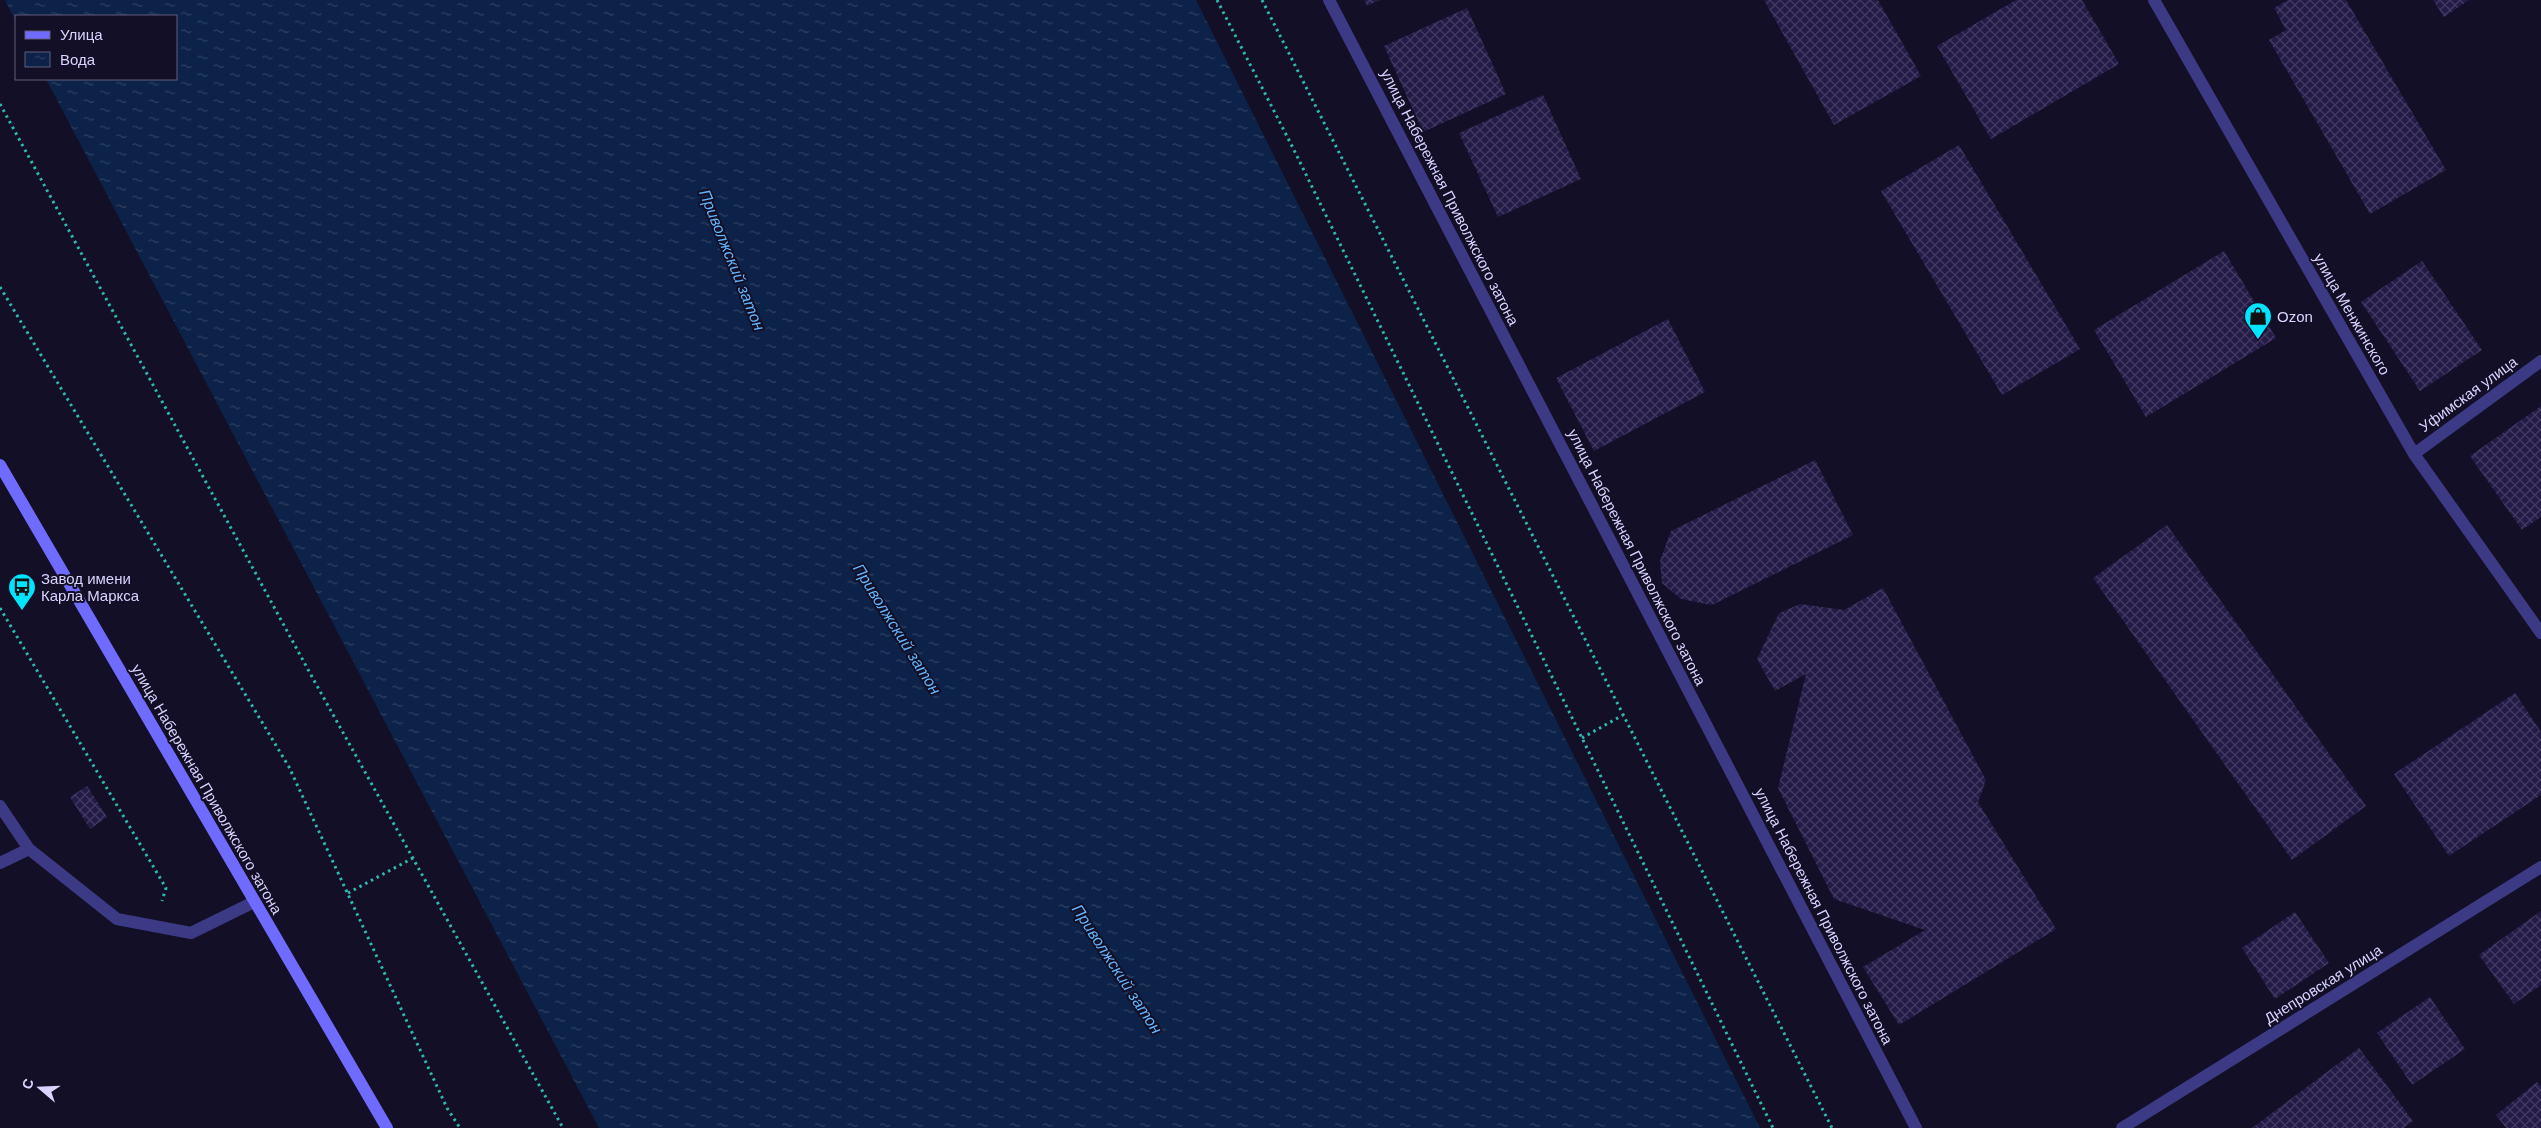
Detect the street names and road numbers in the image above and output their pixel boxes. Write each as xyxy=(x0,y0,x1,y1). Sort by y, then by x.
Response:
street label: улица Набережная Приволжского затона xyxy=(1378,66,1523,329)
street label: улица Менжинского xyxy=(2310,250,2394,378)
street label: Уфимская улица xyxy=(2416,352,2521,435)
street label: улица Набережная Приволжского затона xyxy=(1565,426,1710,689)
street label: улица Набережная Приволжского затона xyxy=(128,661,286,918)
street label: улица Набережная Приволжского затона xyxy=(1752,785,1897,1048)
street label: Днепровская улица xyxy=(2261,941,2386,1027)

